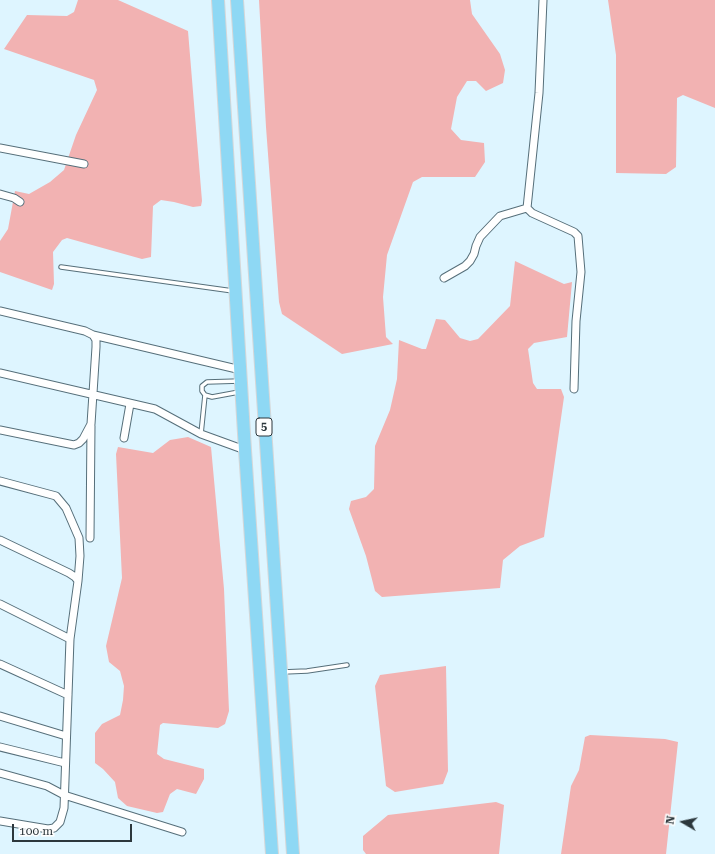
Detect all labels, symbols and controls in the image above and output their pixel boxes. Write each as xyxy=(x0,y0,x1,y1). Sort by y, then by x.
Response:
road number: 5 xyxy=(256,418,272,436)
north arrow xyxy=(663,802,703,842)
text: N xyxy=(664,815,678,825)
scale bar xyxy=(14,816,134,842)
text: 100 m xyxy=(19,824,53,838)

